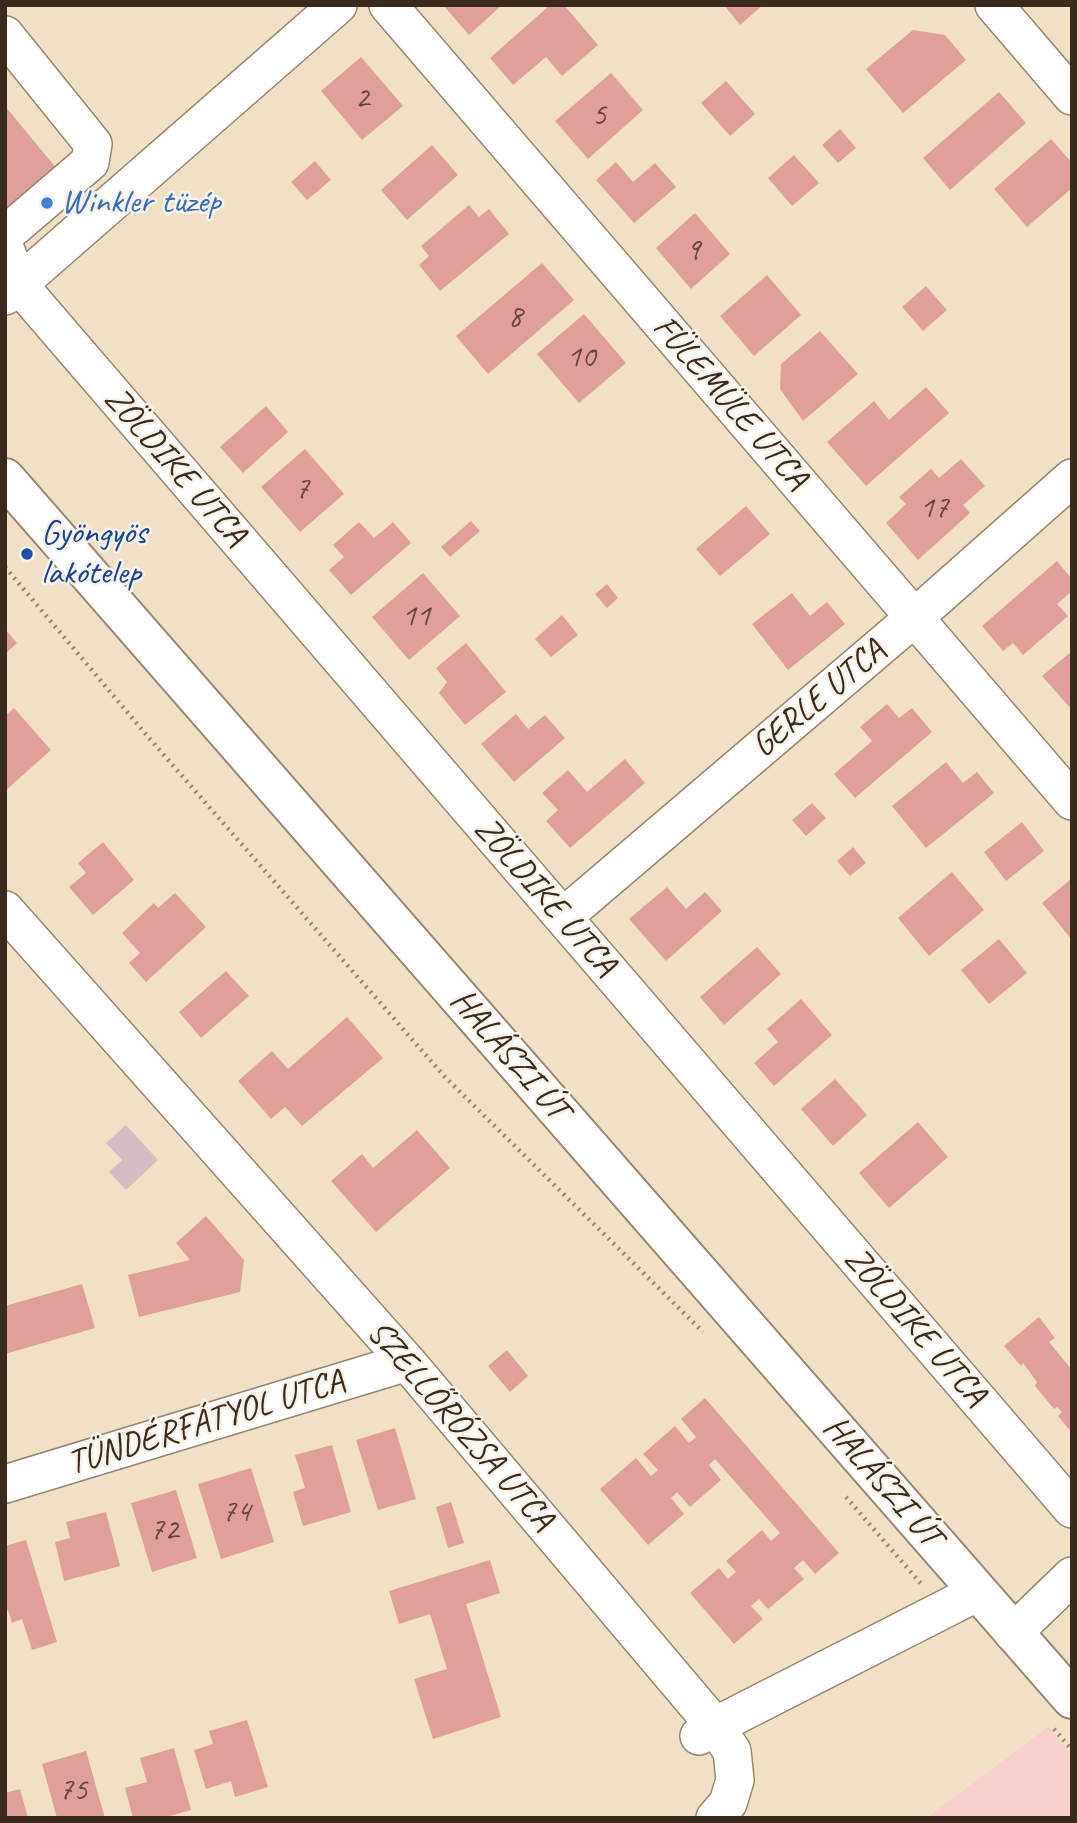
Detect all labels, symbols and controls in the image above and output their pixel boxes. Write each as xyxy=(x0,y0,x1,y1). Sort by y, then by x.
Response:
house number: 2 xyxy=(355,80,369,118)
house number: 5 xyxy=(592,97,606,135)
place label: Winkler tüzép xyxy=(61,182,221,224)
marker: Winkler tüzép xyxy=(39,195,55,211)
house number: 9 xyxy=(686,232,700,270)
house number: 8 xyxy=(508,299,522,337)
street label: FÜLEMÜLE UTCA xyxy=(643,308,817,498)
house number: 10 xyxy=(567,339,595,377)
street label: ZÖLDIKE UTCA xyxy=(95,379,255,555)
house number: 7 xyxy=(295,471,309,509)
house number: 17 xyxy=(920,490,948,528)
place label: Gyöngyös lakótelep xyxy=(41,513,147,595)
marker: Gyöngyös lakótelep xyxy=(19,546,35,562)
house number: 11 xyxy=(402,598,430,636)
street label: GERLE UTCA xyxy=(744,631,894,767)
street label: ZÖLDIKE UTCA xyxy=(465,809,625,985)
street label: HALÁSZI ÚT xyxy=(441,981,577,1129)
street label: ZÖLDIKE UTCA xyxy=(835,1239,995,1415)
street label: SZELLŐRÓZSA UTCA xyxy=(357,1312,563,1540)
street label: TÜNDÉRFÁTYOL UTCA xyxy=(63,1361,349,1485)
street label: HALÁSZI ÚT xyxy=(814,1408,950,1556)
house number: 74 xyxy=(222,1494,250,1532)
house number: 72 xyxy=(150,1512,178,1550)
house number: 75 xyxy=(59,1772,87,1810)

